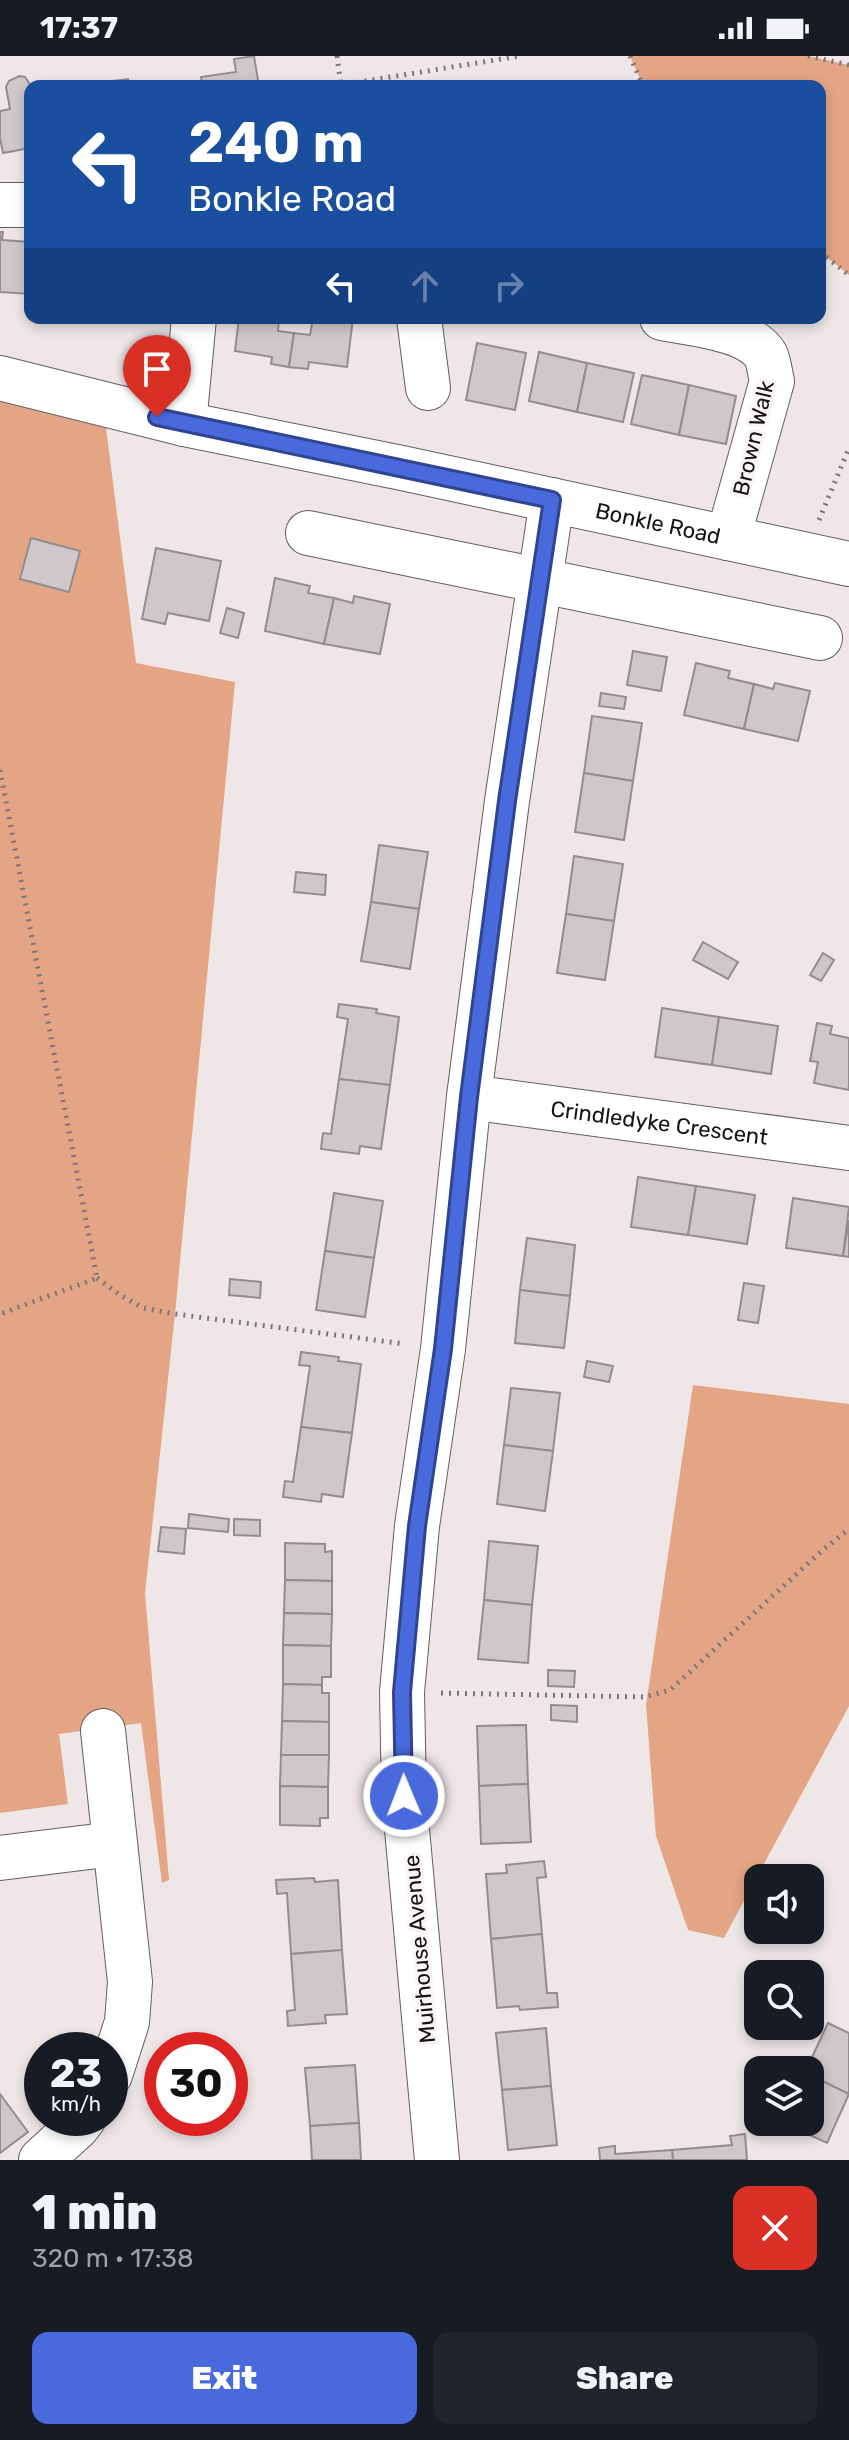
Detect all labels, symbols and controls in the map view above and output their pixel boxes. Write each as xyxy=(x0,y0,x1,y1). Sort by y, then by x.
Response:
text: 17:37 xyxy=(40,10,118,46)
text: 240 m xyxy=(188,110,364,176)
icon: left xyxy=(56,112,160,216)
text: Bonkle Road xyxy=(188,177,396,220)
icon: left xyxy=(319,264,363,308)
icon: ahead xyxy=(403,264,447,308)
icon: right xyxy=(487,264,531,308)
pin xyxy=(123,335,191,417)
icon: arrive xyxy=(135,347,179,391)
street label: Brown Walk xyxy=(727,377,780,498)
street label: Bonkle Road xyxy=(593,497,723,550)
street label: Crindledyke Crescent xyxy=(549,1095,770,1151)
position arrow xyxy=(362,1754,446,1838)
street label: Muirhouse Avenue xyxy=(398,1854,441,2044)
map controls xyxy=(744,1864,824,2136)
button: sound xyxy=(744,1864,824,1944)
button: search xyxy=(744,1960,824,2040)
speed limit sign: 30 xyxy=(144,2032,248,2136)
text: 23 xyxy=(50,2050,102,2097)
button: layers xyxy=(744,2056,824,2136)
text: km/h xyxy=(51,2092,101,2116)
text: 1 min xyxy=(32,2184,158,2241)
button: close xyxy=(733,2186,817,2270)
text: 320 m · 17:38 xyxy=(32,2243,194,2274)
button: Exit xyxy=(32,2332,417,2424)
button: Share xyxy=(433,2332,817,2424)

